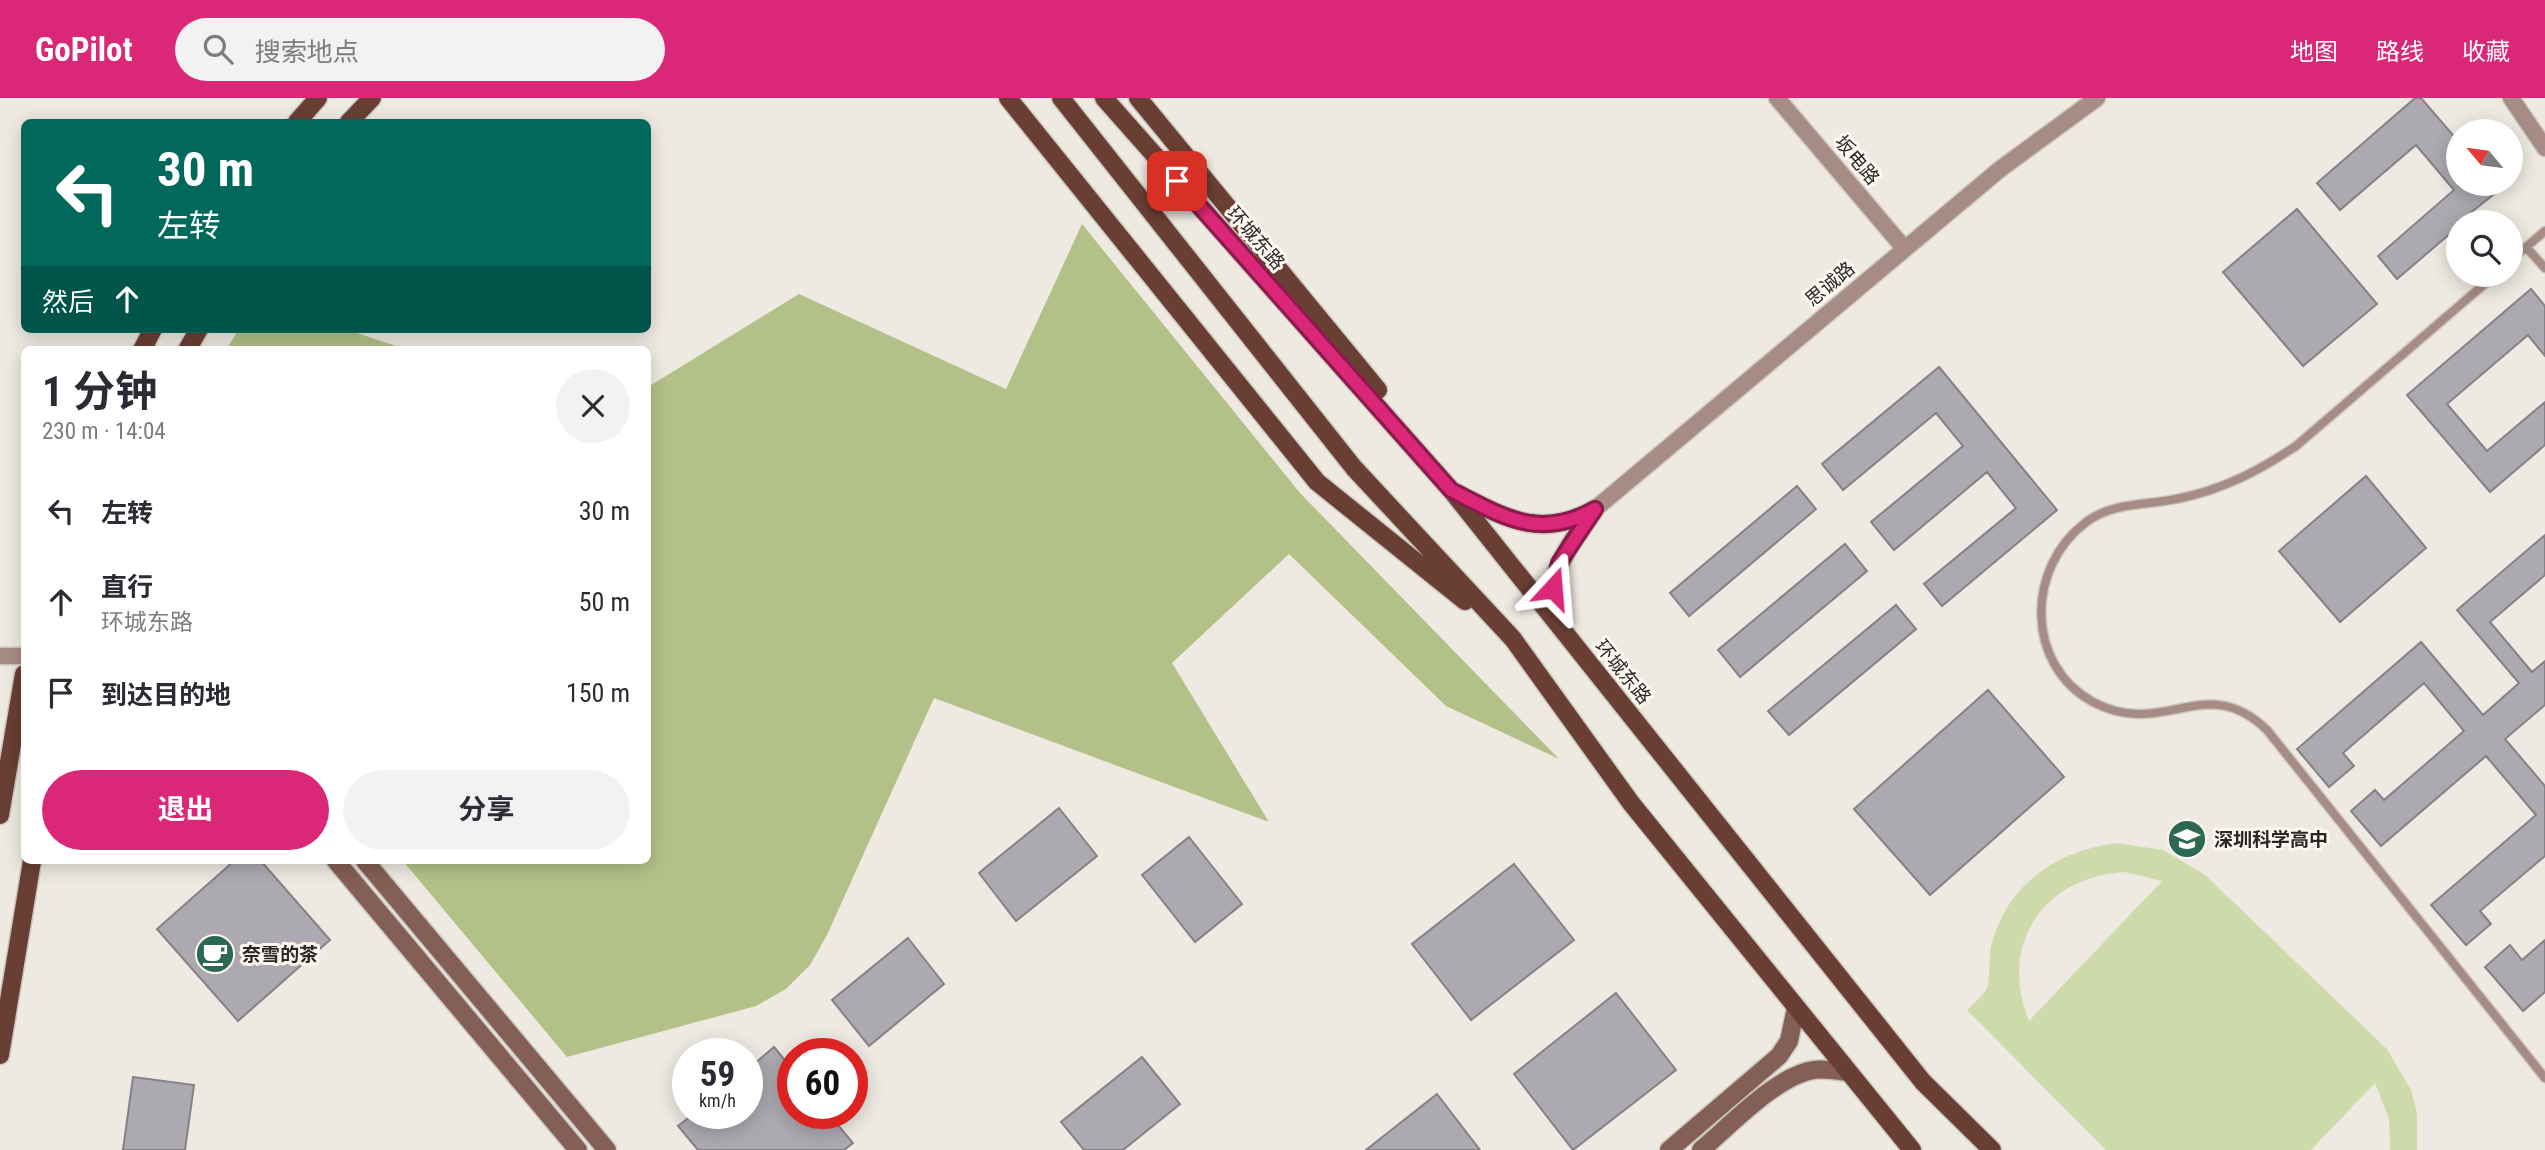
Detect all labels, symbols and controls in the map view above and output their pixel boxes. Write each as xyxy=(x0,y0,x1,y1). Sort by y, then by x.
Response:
search box xyxy=(175,18,665,81)
text: GoPilot xyxy=(35,30,133,69)
icon: search xyxy=(199,30,237,68)
text: 搜索地点 xyxy=(255,37,359,67)
text: 地图 xyxy=(2290,38,2338,66)
text: 路线 xyxy=(2376,38,2424,66)
text: 收藏 xyxy=(2462,38,2510,66)
north arrow xyxy=(2446,119,2524,196)
map controls xyxy=(2446,119,2523,287)
street label: 坂电路 xyxy=(1830,131,1884,189)
text: 30 m xyxy=(157,141,254,198)
icon: left xyxy=(42,147,133,238)
pin xyxy=(1147,151,1207,211)
icon: arrive xyxy=(1158,162,1196,200)
street label: 环城东路 xyxy=(1222,202,1290,274)
text: 左转 xyxy=(157,207,221,245)
button: search xyxy=(2446,210,2523,287)
street label: 思诚路 xyxy=(1801,257,1859,311)
icon: ahead xyxy=(108,280,146,318)
text: 然后 xyxy=(42,287,94,317)
text: 1 分钟 xyxy=(42,367,157,416)
button: close xyxy=(556,369,630,443)
text: 230 m · 14:04 xyxy=(42,418,166,445)
icon: left xyxy=(42,492,80,530)
text: 30 m xyxy=(579,496,630,526)
text: 左转 xyxy=(101,498,153,528)
position arrow xyxy=(1516,551,1590,625)
text: 直行 xyxy=(101,572,153,602)
icon: ahead xyxy=(42,583,80,621)
text: 50 m xyxy=(579,587,630,617)
text: 环城东路 xyxy=(101,609,193,636)
street label: 环城东路 xyxy=(1590,635,1656,709)
icon: arrive xyxy=(42,674,80,712)
text: 150 m xyxy=(566,678,630,708)
text: 到达目的地 xyxy=(101,680,231,710)
button: 退出 xyxy=(42,770,329,850)
button: 分享 xyxy=(343,770,630,850)
school or university icon: 深圳科学高中 xyxy=(2166,818,2208,860)
place label: 深圳科学高中 xyxy=(2214,828,2328,851)
cafe icon: 奈雪的茶 xyxy=(194,933,236,975)
place label: 奈雪的茶 xyxy=(242,943,318,966)
speed limit sign: 60 xyxy=(777,1038,868,1129)
text: 59 xyxy=(700,1054,735,1095)
text: km/h xyxy=(699,1090,736,1111)

